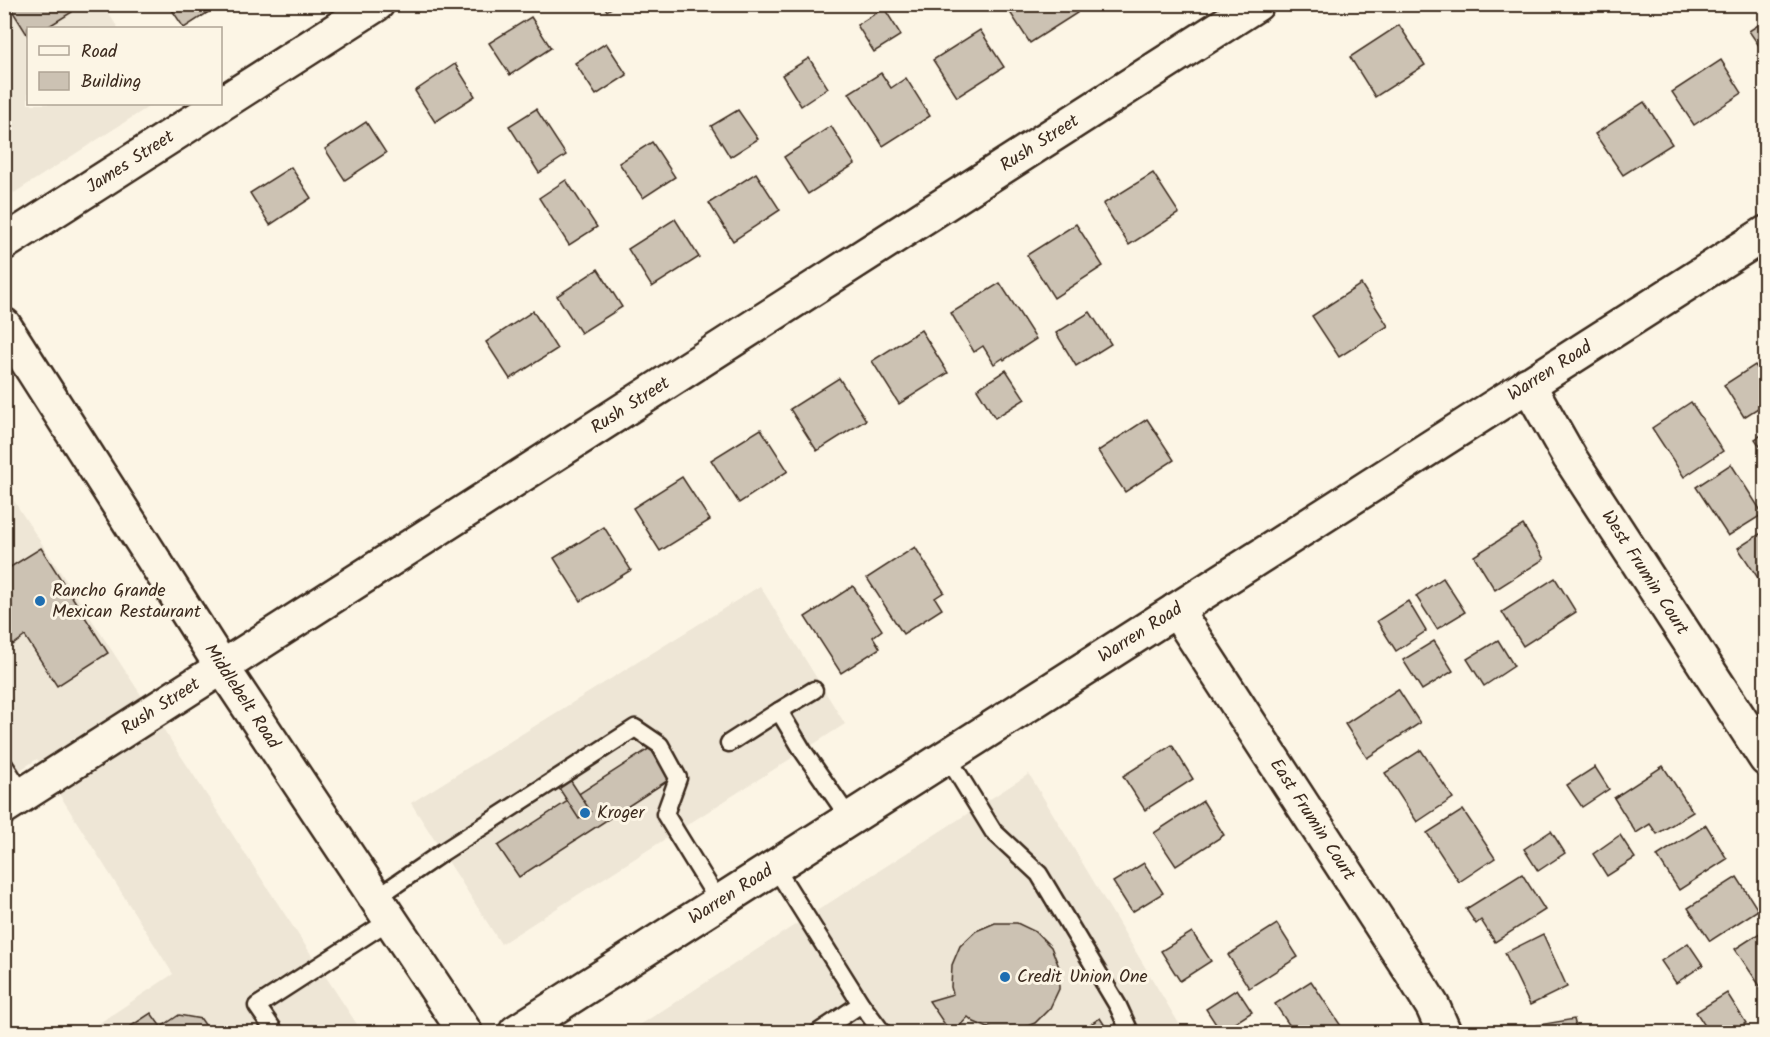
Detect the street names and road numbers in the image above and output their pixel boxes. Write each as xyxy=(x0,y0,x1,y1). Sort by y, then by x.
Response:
street label: Rush Street xyxy=(994,106,1086,180)
street label: James Street xyxy=(80,122,181,201)
street label: Warren Road xyxy=(1502,333,1599,409)
street label: Rush Street xyxy=(585,369,677,442)
street label: West Frumin Court xyxy=(1593,504,1697,642)
street label: Warren Road xyxy=(1092,594,1189,671)
street label: Middlebelt Road xyxy=(196,638,288,756)
street label: Rush Street xyxy=(115,670,207,743)
street label: East Frumin Court xyxy=(1262,753,1363,887)
street label: Warren Road xyxy=(683,856,780,933)

